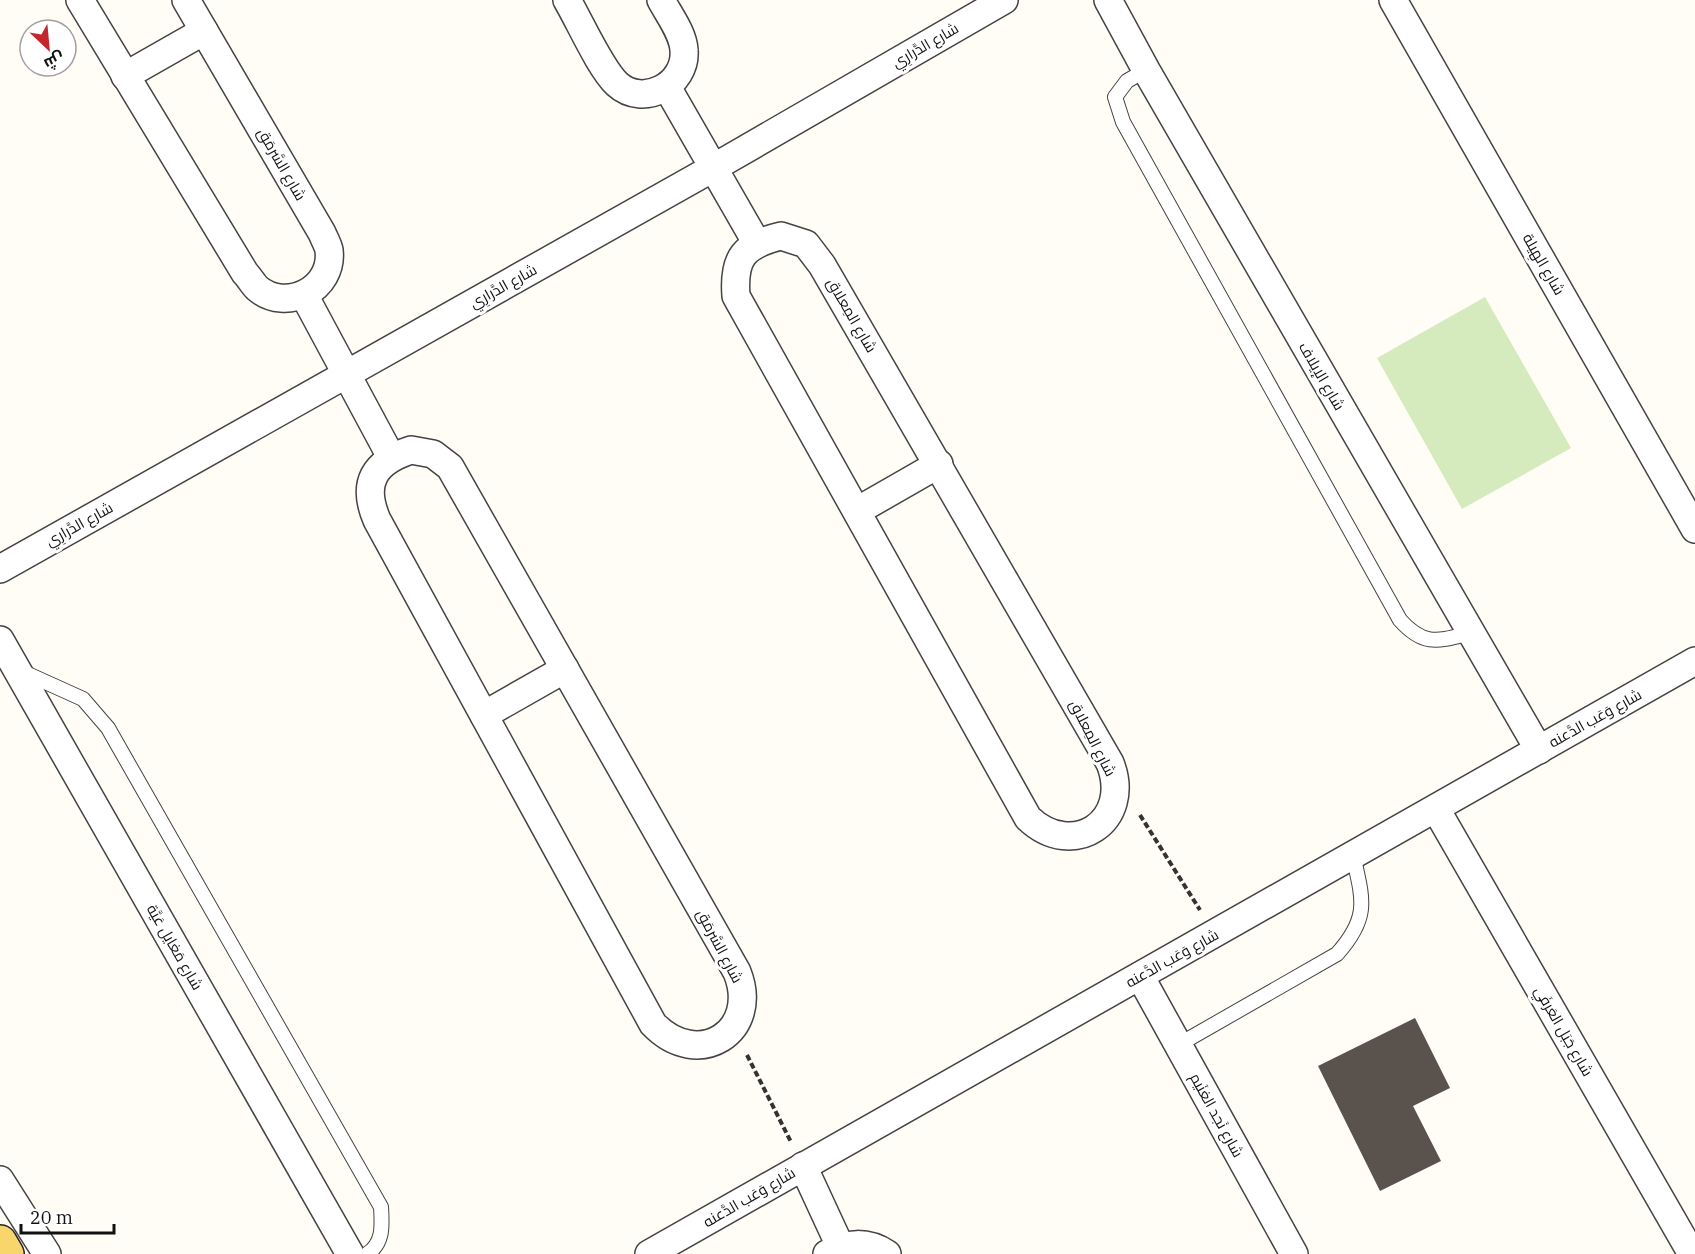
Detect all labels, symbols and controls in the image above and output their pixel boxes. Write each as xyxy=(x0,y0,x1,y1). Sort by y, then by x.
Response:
north arrow xyxy=(18,18,78,78)
street label: شارع الدَّرارِي xyxy=(888,18,963,74)
text: ش xyxy=(41,48,68,75)
street label: شارع السَّرمَق xyxy=(252,124,310,205)
street label: شارع الهِيلة xyxy=(1517,230,1569,299)
street label: شارع الدَّرارِي xyxy=(466,260,541,315)
street label: شارع المِعلاق xyxy=(821,274,881,357)
street label: شارع الإيلاف xyxy=(1293,338,1349,415)
street label: شارع الدَّرارِي xyxy=(42,498,117,553)
street label: شارع وَعَب الدَّعنه xyxy=(1545,685,1646,753)
street label: شارع المِعلاق xyxy=(1064,697,1120,780)
street label: شارع مَغايل عَيَّة xyxy=(141,901,207,994)
street label: شارع السَّرمَق xyxy=(691,906,747,987)
street label: شارع وَعَب الدَّعنه xyxy=(1122,925,1223,993)
street label: شارع جَبَل العَرفَي xyxy=(1528,983,1597,1081)
street label: شارع نَجد الغنَيم xyxy=(1184,1070,1248,1161)
street label: شارع وَعَب الدَّعنه xyxy=(699,1163,800,1233)
scale bar xyxy=(21,1197,114,1235)
text: 20 m xyxy=(30,1206,73,1229)

